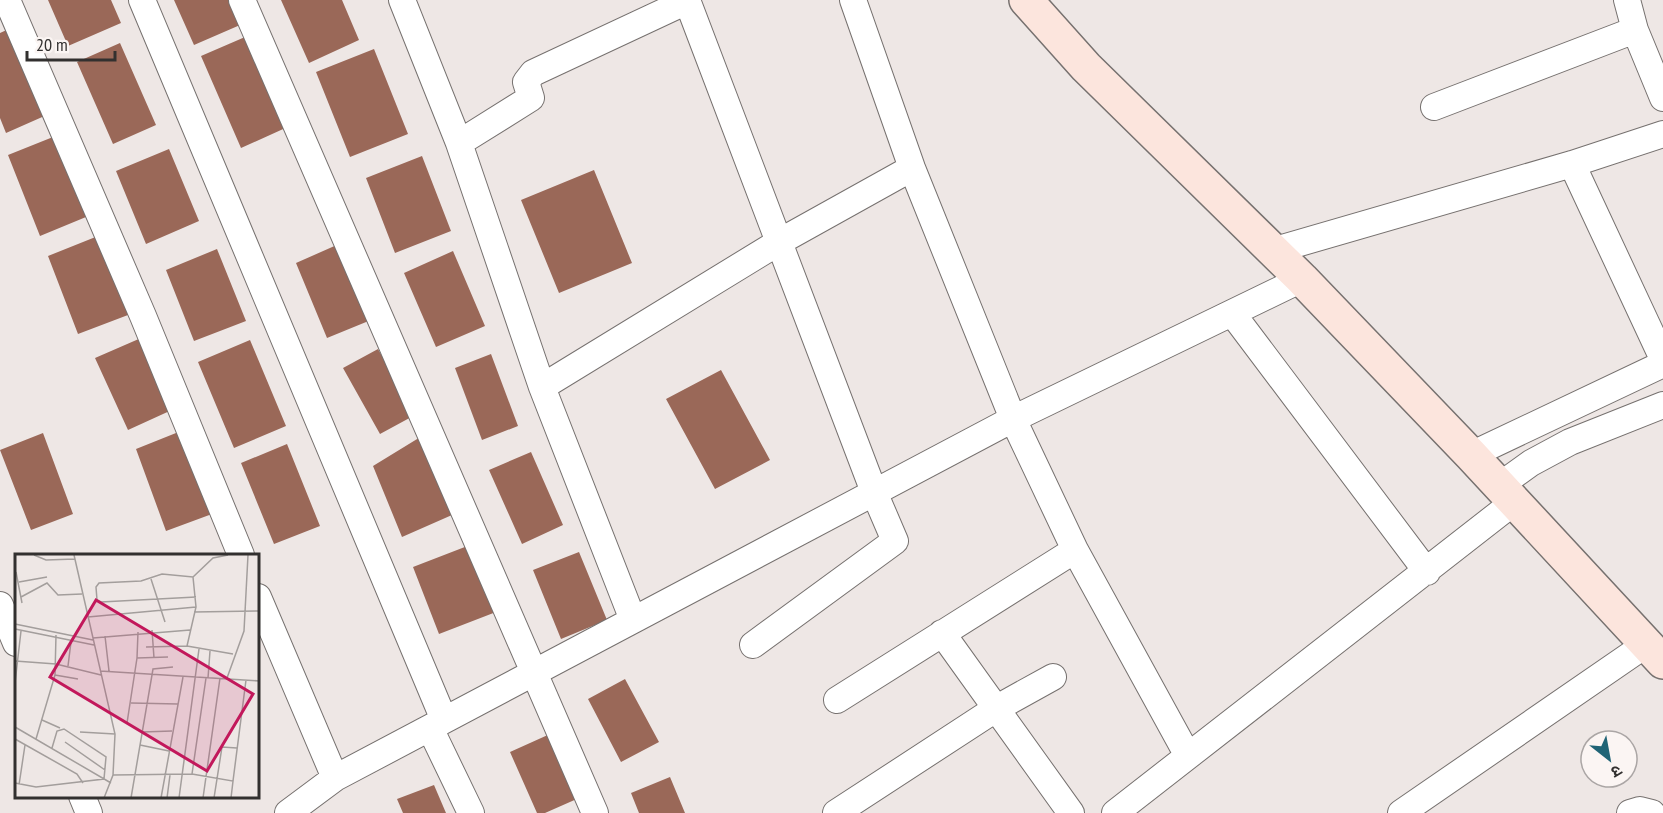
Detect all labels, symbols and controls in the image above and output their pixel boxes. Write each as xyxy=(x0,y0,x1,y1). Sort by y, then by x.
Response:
scale bar xyxy=(27,24,116,62)
text: 20 m xyxy=(36,33,68,56)
inset map xyxy=(15,554,260,798)
north arrow xyxy=(1579,729,1639,789)
text: उ xyxy=(1607,761,1626,783)

